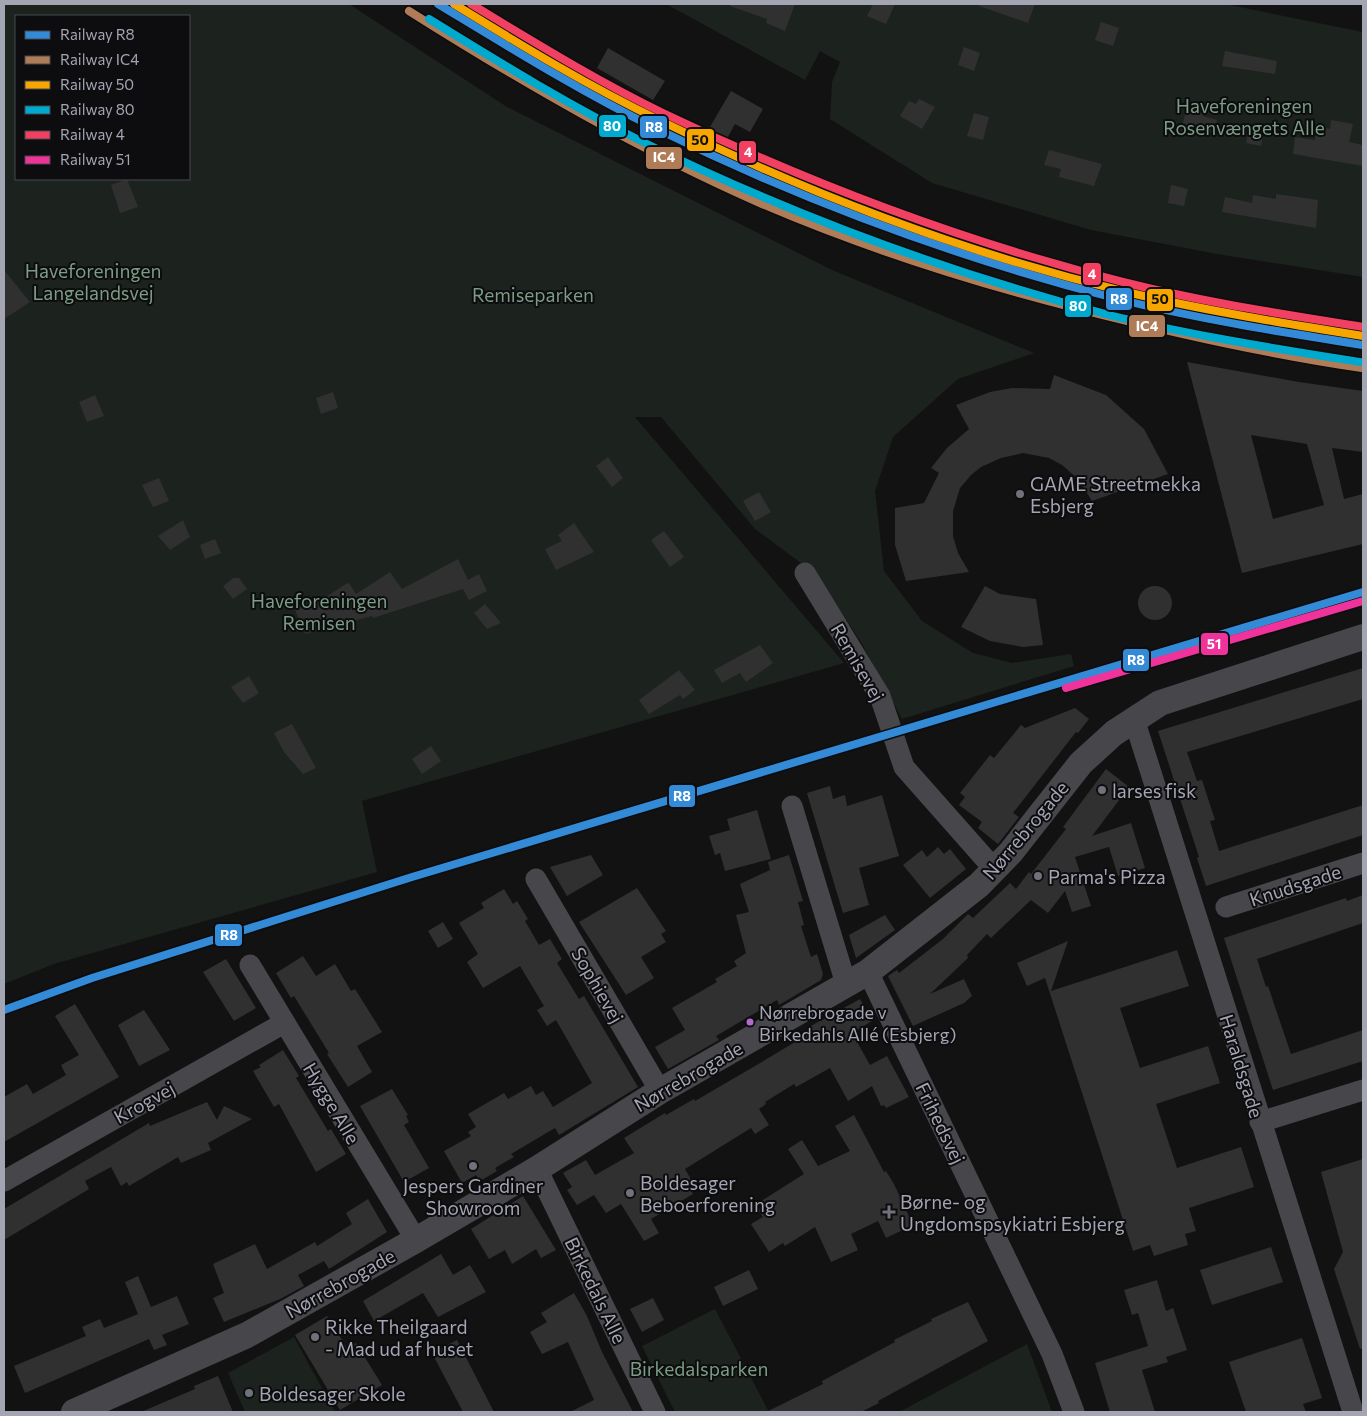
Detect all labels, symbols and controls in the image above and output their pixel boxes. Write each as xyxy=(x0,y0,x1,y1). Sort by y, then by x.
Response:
legend xyxy=(15,15,190,180)
text: Railway R8 xyxy=(60,25,135,43)
text: Railway IC4 xyxy=(60,50,139,68)
text: Railway 50 xyxy=(60,75,134,93)
park label: Haveforeningen Rosenvængets Alle xyxy=(1163,94,1325,139)
text: Railway 80 xyxy=(60,100,135,118)
line badge: 80 xyxy=(598,114,627,138)
line badge: R8 xyxy=(639,115,668,139)
text: 80 xyxy=(603,117,621,134)
text: R8 xyxy=(645,118,663,135)
text: Railway 4 xyxy=(60,125,125,143)
line badge: 50 xyxy=(686,128,715,152)
text: 50 xyxy=(691,131,709,148)
line badge: 4 xyxy=(738,140,757,164)
text: 4 xyxy=(744,143,753,160)
line badge: IC4 xyxy=(645,146,683,170)
text: IC4 xyxy=(653,148,676,165)
text: Railway 51 xyxy=(60,150,131,168)
park label: Haveforeningen Langelandsvej xyxy=(25,259,161,304)
line badge: 4 xyxy=(1082,262,1102,286)
text: 4 xyxy=(1088,265,1097,282)
park label: Remiseparken xyxy=(472,283,594,306)
line badge: R8 xyxy=(1105,287,1133,311)
line badge: 50 xyxy=(1146,288,1174,312)
text: R8 xyxy=(1110,290,1128,307)
text: 50 xyxy=(1151,290,1169,307)
line badge: 80 xyxy=(1064,294,1092,318)
text: 80 xyxy=(1069,297,1087,314)
line badge: IC4 xyxy=(1128,314,1166,338)
text: IC4 xyxy=(1136,317,1159,334)
place label: GAME Streetmekka Esbjerg xyxy=(1030,472,1201,517)
marker: GAME Streetmekka Esbjerg xyxy=(1014,488,1026,500)
park label: Haveforeningen Remisen xyxy=(251,589,387,634)
street label: Remisevej xyxy=(826,619,890,705)
line badge: 51 xyxy=(1200,632,1229,656)
text: 51 xyxy=(1207,635,1221,652)
line badge: R8 xyxy=(1122,648,1150,672)
text: R8 xyxy=(1127,651,1145,668)
street label: Nørrebrogade xyxy=(977,776,1073,884)
place label: larses fisk xyxy=(1112,779,1196,802)
line badge: R8 xyxy=(668,784,696,808)
marker: larses fisk xyxy=(1096,784,1108,796)
text: R8 xyxy=(673,787,691,804)
street label: Knudsgade xyxy=(1246,859,1344,911)
place label: Parma's Pizza xyxy=(1048,865,1166,888)
marker: Parma's Pizza xyxy=(1032,870,1044,882)
line badge: R8 xyxy=(214,923,243,947)
text: R8 xyxy=(220,926,238,943)
street label: Sophievej xyxy=(567,943,629,1027)
place label: Nørrebrogade v Birkedahls Allé (Esbjerg) xyxy=(759,1001,956,1045)
street label: Haraldsgade xyxy=(1215,1011,1269,1121)
marker: Nørrebrogade v Birkedahls Allé (Esbjerg) xyxy=(745,1017,755,1027)
street label: Nørrebrogade xyxy=(630,1036,746,1116)
street label: Hygge Alle xyxy=(299,1058,365,1148)
street label: Krogvej xyxy=(110,1076,178,1128)
street label: Frihedsvej xyxy=(911,1079,971,1167)
marker: Jespers Gardiner Showroom xyxy=(467,1160,479,1172)
place label: Boldesager Beboerforening xyxy=(640,1171,775,1216)
place label: Jespers Gardiner Showroom xyxy=(403,1174,544,1219)
marker: Boldesager Beboerforening xyxy=(624,1187,636,1199)
place label: Børne- og Ungdomspsykiatri Esbjerg xyxy=(900,1190,1125,1235)
marker: Børne- og Ungdomspsykiatri Esbjerg xyxy=(882,1205,896,1219)
street label: Birkedals Alle xyxy=(560,1233,632,1347)
street label: Nørrebrogade xyxy=(281,1243,399,1323)
place label: Rikke Theilgaard - Mad ud af huset xyxy=(325,1315,474,1360)
marker: Rikke Theilgaard - Mad ud af huset xyxy=(309,1331,321,1343)
park label: Birkedalsparken xyxy=(630,1357,768,1380)
place label: Boldesager Skole xyxy=(259,1382,406,1405)
marker: Boldesager Skole xyxy=(243,1387,255,1399)

